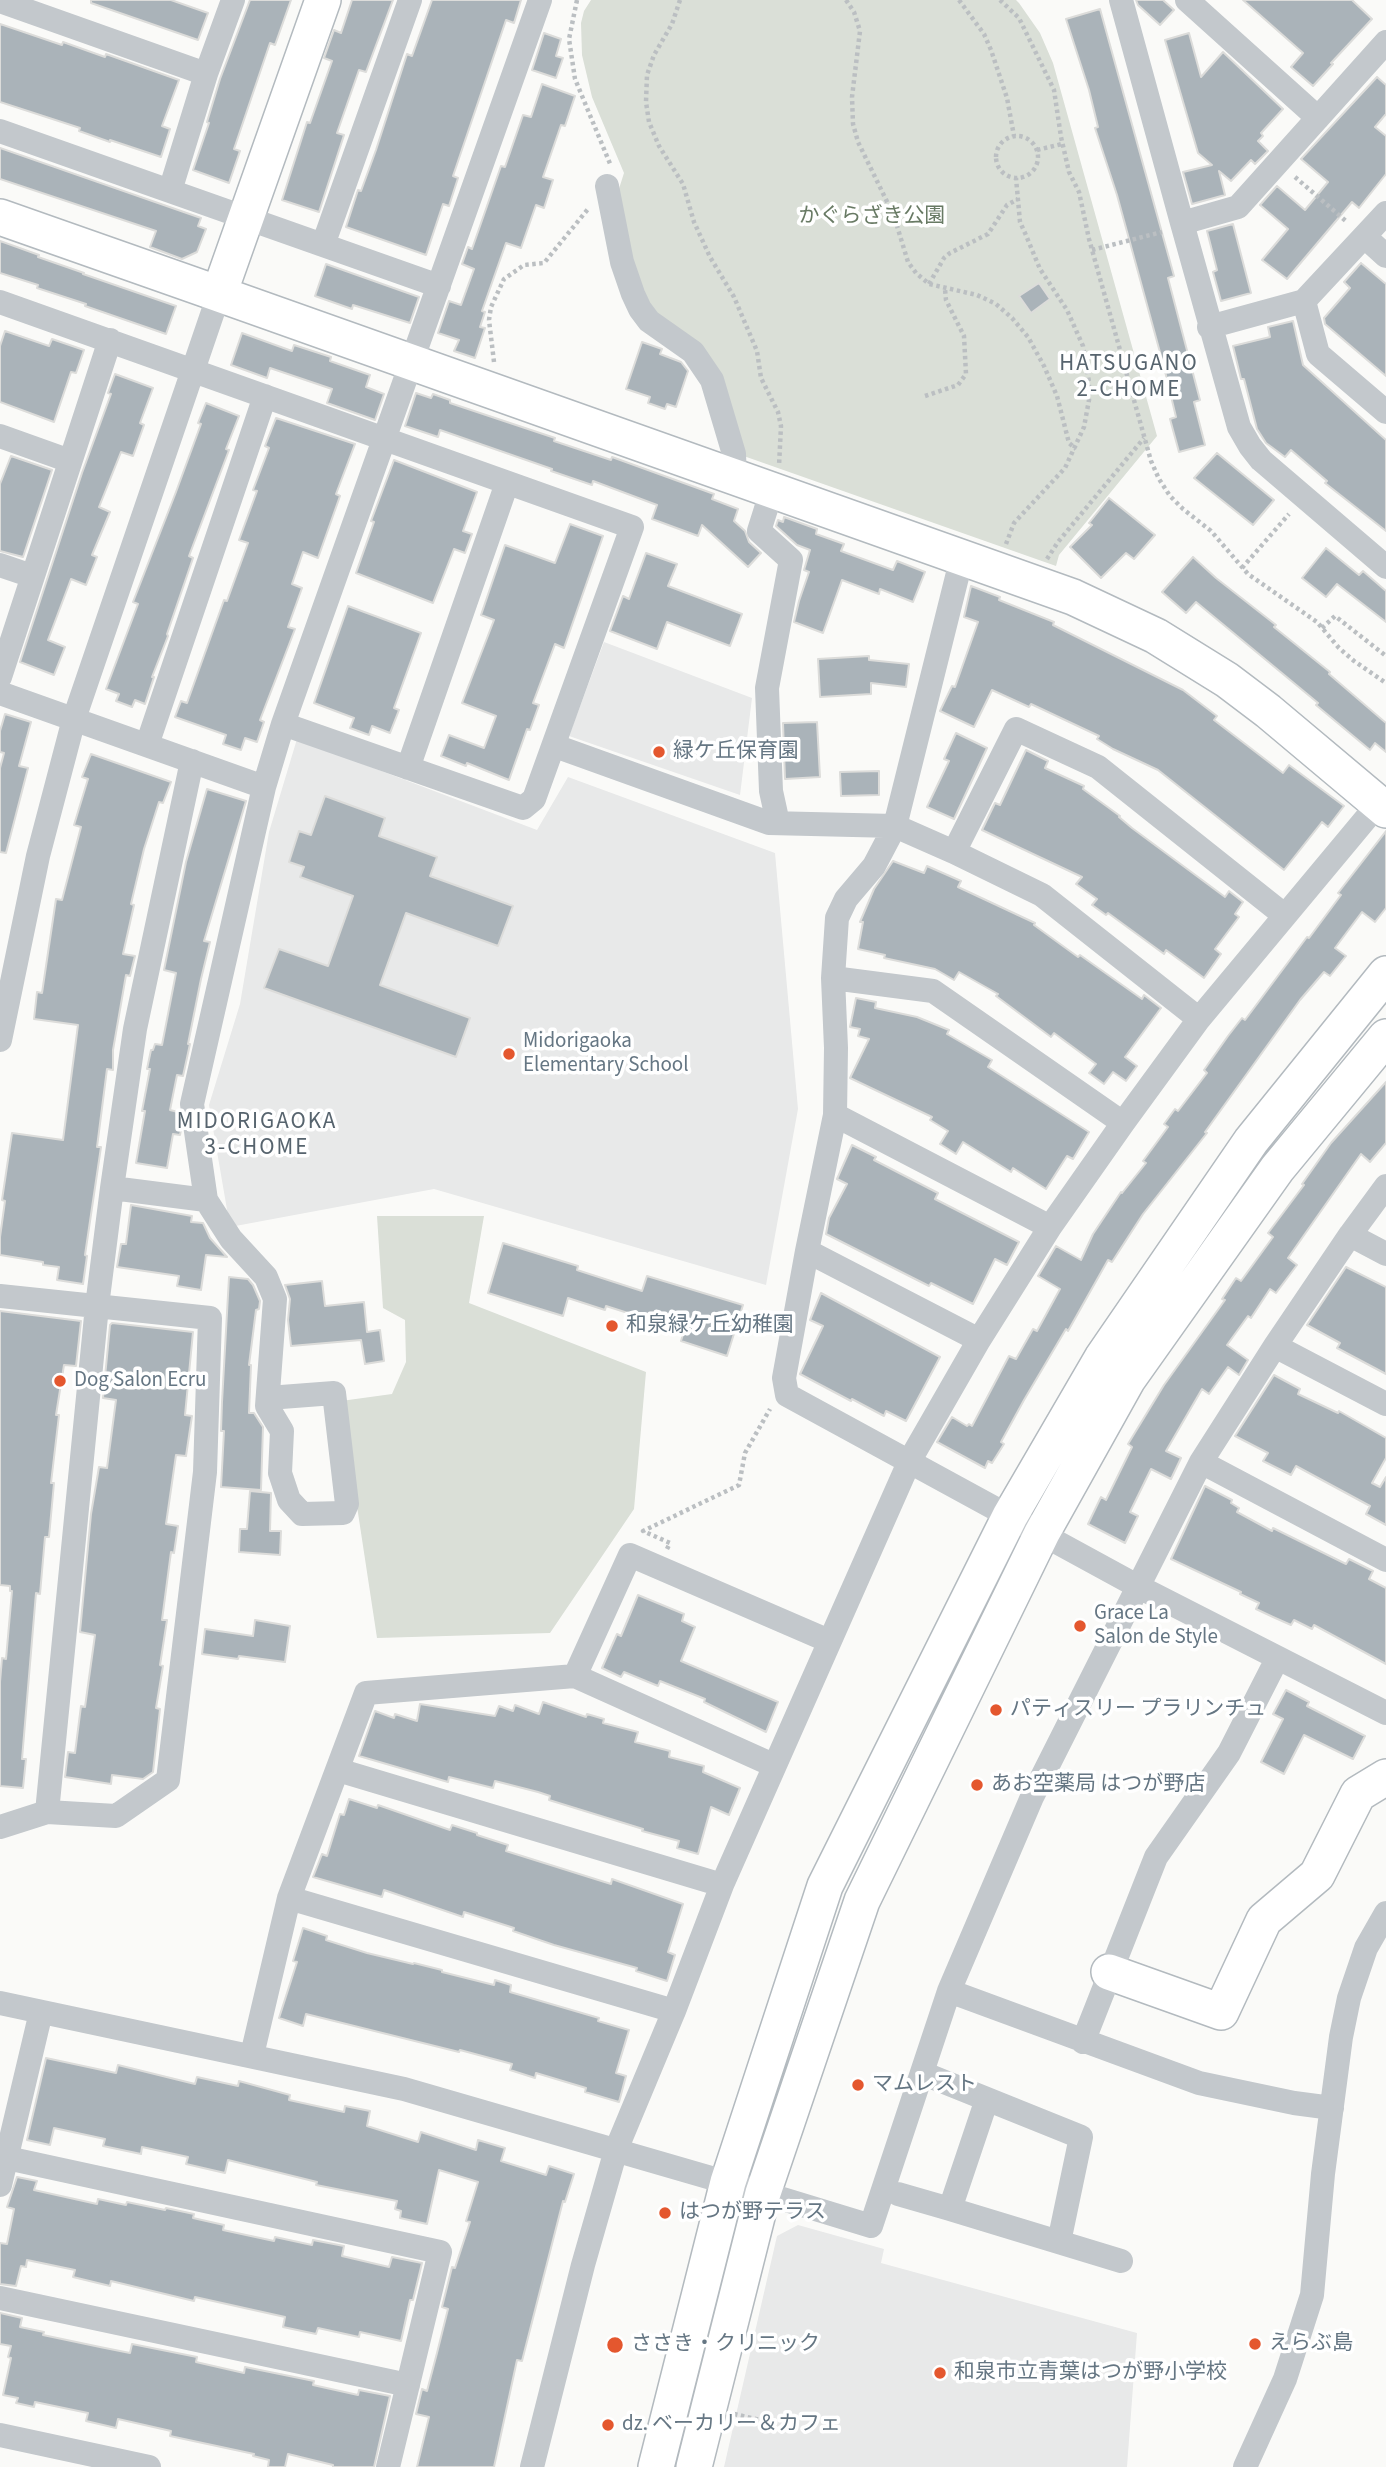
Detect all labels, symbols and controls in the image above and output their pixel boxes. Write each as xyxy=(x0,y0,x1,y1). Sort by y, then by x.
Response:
park label: かぐらざき公園 xyxy=(799,204,945,230)
district label: HATSUGANO 2-CHOME xyxy=(1060,351,1198,405)
place label: 緑ケ丘保育園 xyxy=(673,739,799,765)
marker: 緑ケ丘保育園 xyxy=(651,744,667,760)
place label: Midorigaoka Elementary School xyxy=(523,1029,689,1079)
marker: Midorigaoka Elementary School xyxy=(501,1046,517,1062)
district label: MIDORIGAOKA 3-CHOME xyxy=(178,1109,336,1163)
place label: 和泉緑ケ丘幼稚園 xyxy=(626,1313,794,1339)
marker: 和泉緑ケ丘幼稚園 xyxy=(604,1318,620,1334)
place label: Dog Salon Ecru xyxy=(74,1368,206,1394)
marker: Dog Salon Ecru xyxy=(52,1373,68,1389)
place label: Grace La Salon de Style xyxy=(1094,1601,1218,1651)
marker: Grace La Salon de Style xyxy=(1072,1618,1088,1634)
place label: パティスリー プラリンチュ xyxy=(1010,1697,1266,1723)
marker: パティスリー プラリンチュ xyxy=(988,1702,1004,1718)
place label: あお空薬局 はつが野店 xyxy=(991,1772,1205,1798)
marker: あお空薬局 はつが野店 xyxy=(969,1777,985,1793)
place label: マムレスト xyxy=(872,2072,977,2098)
marker: マムレスト xyxy=(850,2077,866,2093)
place label: はつが野テラス xyxy=(679,2200,826,2226)
marker: はつが野テラス xyxy=(657,2205,673,2221)
place label: えらぶ島 xyxy=(1269,2331,1353,2357)
place label: ささき・クリニック xyxy=(631,2332,820,2358)
marker: ささき・クリニック xyxy=(605,2335,625,2355)
marker: えらぶ島 xyxy=(1247,2336,1263,2352)
place label: 和泉市立青葉はつが野小学校 xyxy=(954,2360,1227,2386)
marker: 和泉市立青葉はつが野小学校 xyxy=(932,2365,948,2381)
place label: dz. ベーカリー＆カフェ xyxy=(622,2412,841,2438)
marker: dz. ベーカリー＆カフェ xyxy=(600,2417,616,2433)

